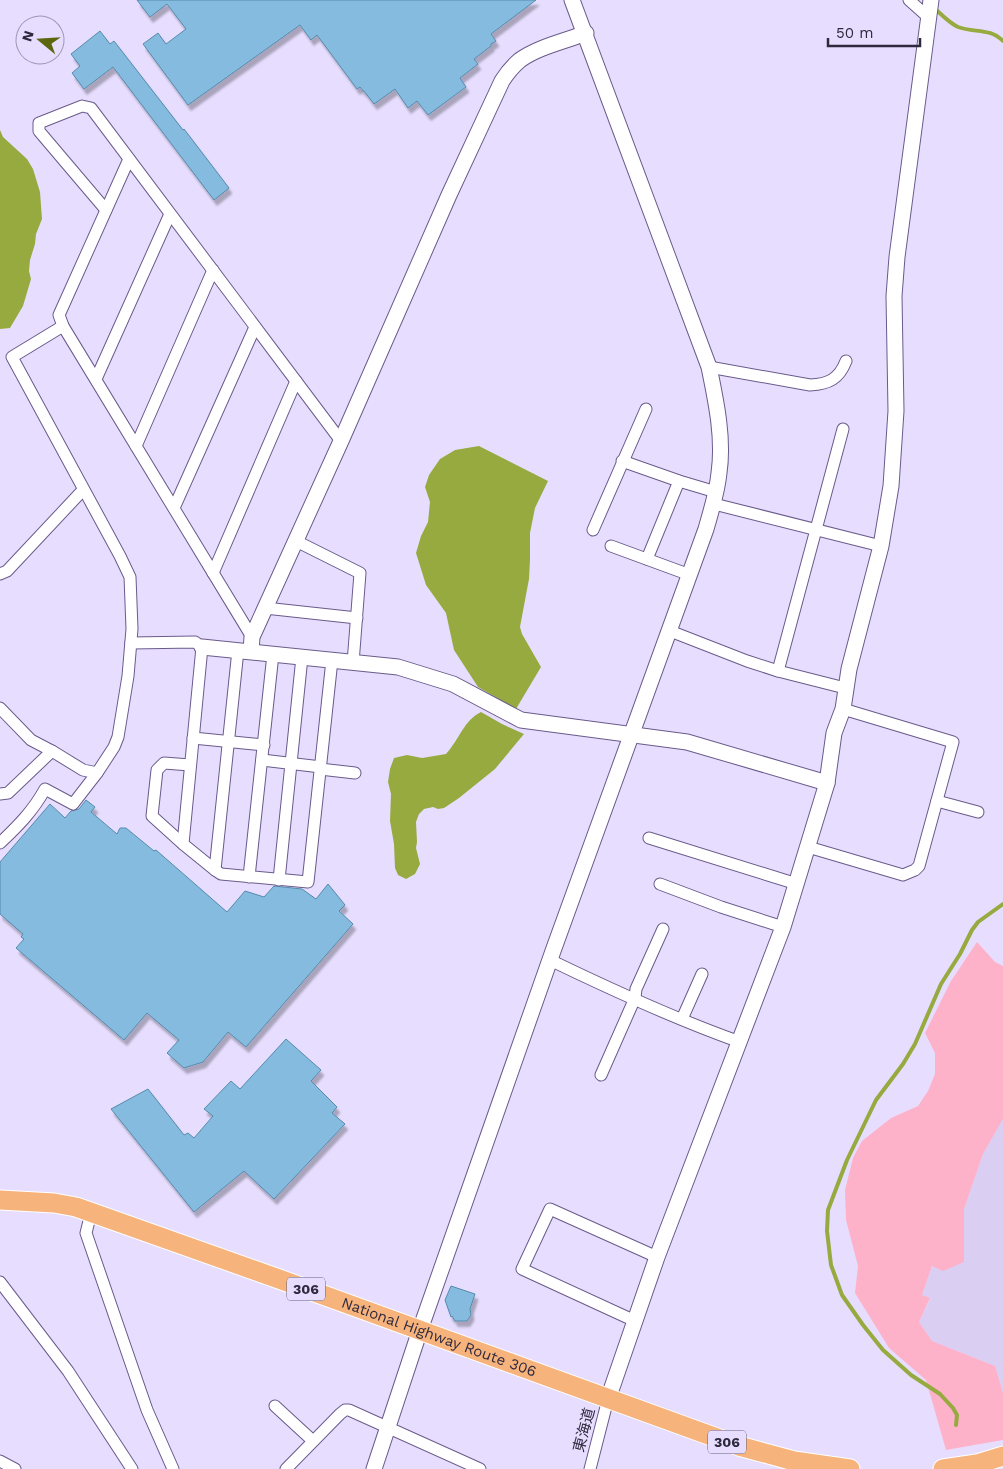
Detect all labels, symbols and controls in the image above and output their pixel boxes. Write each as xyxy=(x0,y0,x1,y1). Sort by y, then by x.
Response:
north arrow xyxy=(15,15,65,65)
scale bar xyxy=(828,15,920,47)
text: 50 m xyxy=(836,24,873,42)
text: N xyxy=(18,29,37,43)
road number: 306 xyxy=(287,1278,325,1300)
street label: National Highway Route 306 xyxy=(339,1293,539,1381)
street label: 東海道 xyxy=(569,1406,599,1454)
road number: 306 xyxy=(708,1430,746,1454)

